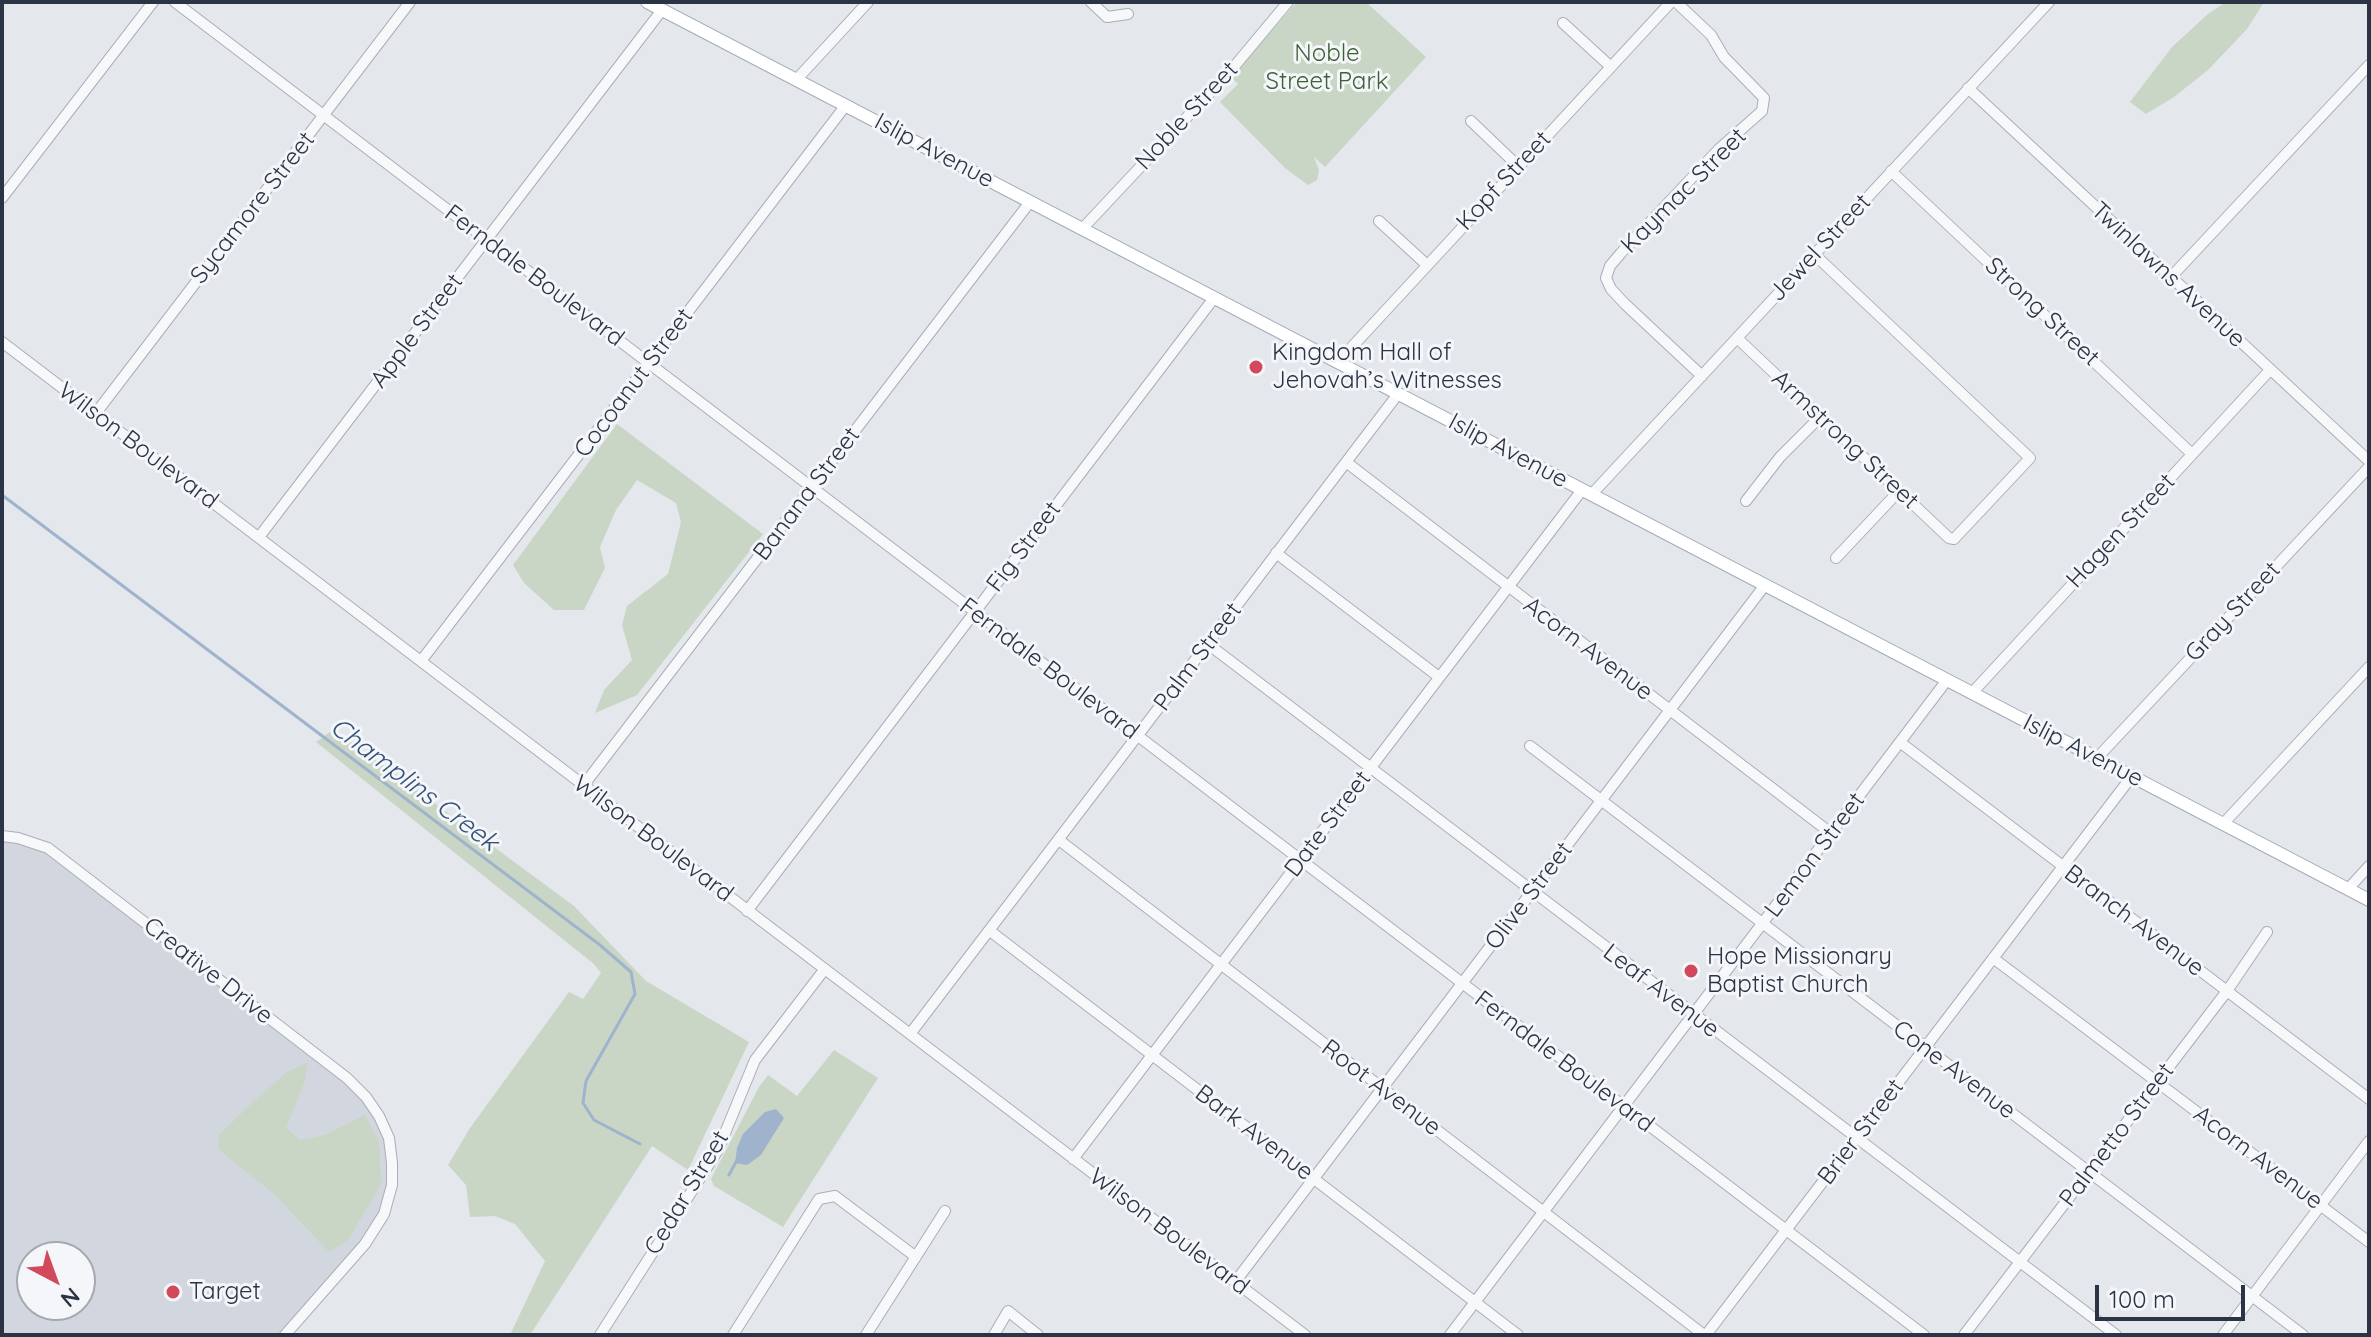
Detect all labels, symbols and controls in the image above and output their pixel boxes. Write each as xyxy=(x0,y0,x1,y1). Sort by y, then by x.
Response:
park label: Noble Street Park xyxy=(1266,40,1388,96)
street label: Noble Street xyxy=(1130,56,1244,176)
street label: Islip Avenue xyxy=(869,108,999,194)
street label: Kaymac Street xyxy=(1615,122,1753,260)
street label: Kopf Street xyxy=(1451,125,1557,237)
street label: Sycamore Street xyxy=(185,126,321,290)
street label: Jewel Street xyxy=(1763,188,1877,308)
street label: Twinlawns Avenue xyxy=(2085,196,2251,354)
street label: Ferndale Boulevard xyxy=(439,199,629,353)
street label: Strong Street xyxy=(1979,252,2105,372)
street label: Apple Street xyxy=(365,268,469,394)
street label: Cocoanut Street xyxy=(569,303,699,463)
place label: Kingdom Hall of Jehovah’s Witnesses xyxy=(1272,339,1502,395)
marker: Kingdom Hall of Jehovah’s Witnesses xyxy=(1247,358,1265,376)
street label: Armstrong Street xyxy=(1766,365,1924,515)
street label: Wilson Boulevard xyxy=(52,376,224,516)
street label: Islip Avenue xyxy=(1443,408,1573,494)
street label: Banana Street xyxy=(748,422,866,566)
street label: Hagen Street xyxy=(2061,468,2181,594)
street label: Fig Street xyxy=(981,496,1067,598)
street label: Gray Street xyxy=(2180,556,2286,668)
street label: Acorn Avenue xyxy=(1518,591,1658,707)
street label: Ferndale Boulevard xyxy=(954,592,1144,746)
street label: Palm Street xyxy=(1148,597,1248,717)
street label: Islip Avenue xyxy=(2018,708,2148,794)
water label: Champlins Creek xyxy=(324,712,504,858)
street label: Date Street xyxy=(1279,765,1377,883)
street label: Wilson Boulevard xyxy=(567,769,739,909)
street label: Lemon Street xyxy=(1759,787,1871,923)
street label: Olive Street xyxy=(1479,836,1579,956)
street label: Branch Avenue xyxy=(2058,859,2210,983)
street label: Creative Drive xyxy=(138,912,278,1030)
street label: Leaf Avenue xyxy=(1597,938,1725,1044)
place label: Hope Missionary Baptist Church xyxy=(1707,943,1892,999)
marker: Hope Missionary Baptist Church xyxy=(1682,962,1700,980)
street label: Ferndale Boulevard xyxy=(1469,985,1659,1139)
street label: Cone Avenue xyxy=(1887,1014,2021,1126)
street label: Root Avenue xyxy=(1316,1034,1446,1142)
street label: Palmetto Street xyxy=(2054,1057,2180,1213)
street label: Brier Street xyxy=(1812,1073,1910,1191)
street label: Bark Avenue xyxy=(1189,1079,1319,1187)
street label: Acorn Avenue xyxy=(2188,1100,2328,1216)
street label: Cedar Street xyxy=(639,1126,735,1260)
street label: Wilson Boulevard xyxy=(1083,1162,1255,1302)
north arrow xyxy=(16,1241,96,1321)
scale bar xyxy=(2099,1269,2249,1319)
place label: Target xyxy=(189,1278,261,1306)
text: N xyxy=(55,1282,86,1313)
marker: Target xyxy=(164,1283,182,1301)
text: 100 m xyxy=(2109,1284,2175,1314)

